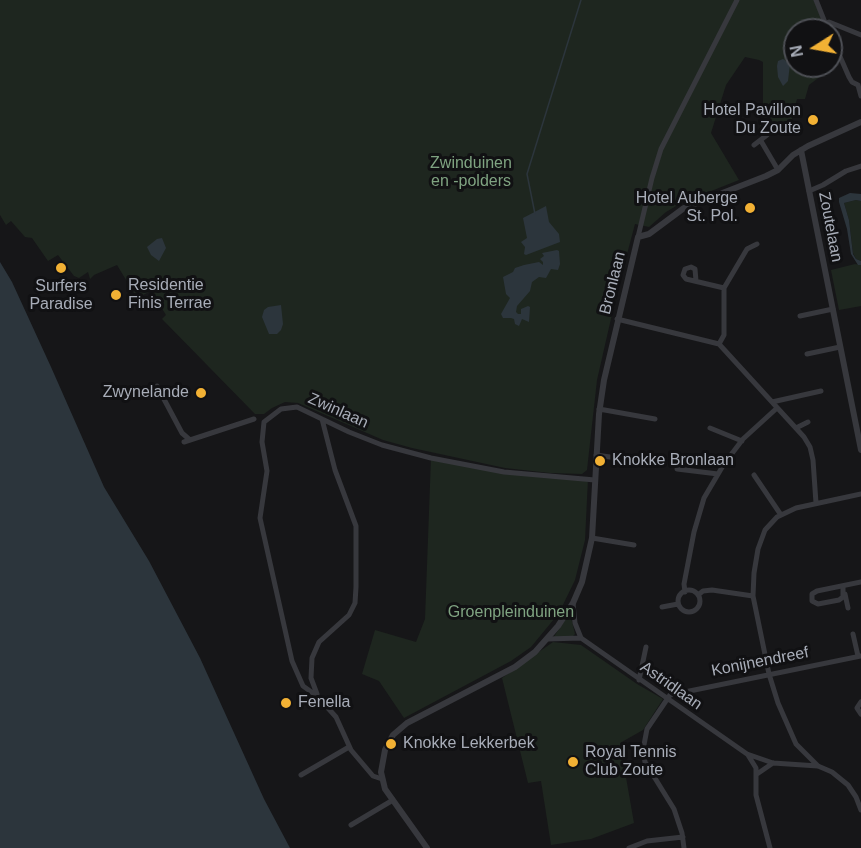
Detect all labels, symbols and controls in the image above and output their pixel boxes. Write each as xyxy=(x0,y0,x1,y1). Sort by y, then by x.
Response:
north arrow xyxy=(783,18,843,78)
text: N xyxy=(787,44,806,58)
place label: Hotel Pavillon Du Zoute xyxy=(703,101,801,139)
marker: Hotel Pavillon Du Zoute xyxy=(806,113,820,127)
park label: Zwinduinen en -polders xyxy=(430,154,512,192)
place label: Hotel Auberge St. Pol. xyxy=(636,189,738,227)
street label: Zoutelaan xyxy=(814,190,846,264)
marker: Hotel Auberge St. Pol. xyxy=(743,201,757,215)
street label: Bronlaan xyxy=(596,250,630,316)
marker: Surfers Paradise xyxy=(54,261,68,275)
place label: Residentie Finis Terrae xyxy=(128,276,212,314)
place label: Surfers Paradise xyxy=(29,277,93,315)
marker: Residentie Finis Terrae xyxy=(109,288,123,302)
place label: Zwynelande xyxy=(103,383,189,403)
marker: Zwynelande xyxy=(194,386,208,400)
street label: Zwinlaan xyxy=(305,389,371,433)
place label: Knokke Bronlaan xyxy=(612,451,734,471)
marker: Knokke Bronlaan xyxy=(593,454,607,468)
park label: Groenpleinduinen xyxy=(448,603,574,623)
street label: Konijnendreef xyxy=(710,643,810,681)
street label: Astridlaan xyxy=(636,658,706,714)
place label: Fenella xyxy=(298,693,350,713)
marker: Fenella xyxy=(279,696,293,710)
place label: Knokke Lekkerbek xyxy=(403,734,535,754)
marker: Knokke Lekkerbek xyxy=(384,737,398,751)
place label: Royal Tennis Club Zoute xyxy=(585,743,677,781)
marker: Royal Tennis Club Zoute xyxy=(566,755,580,769)

